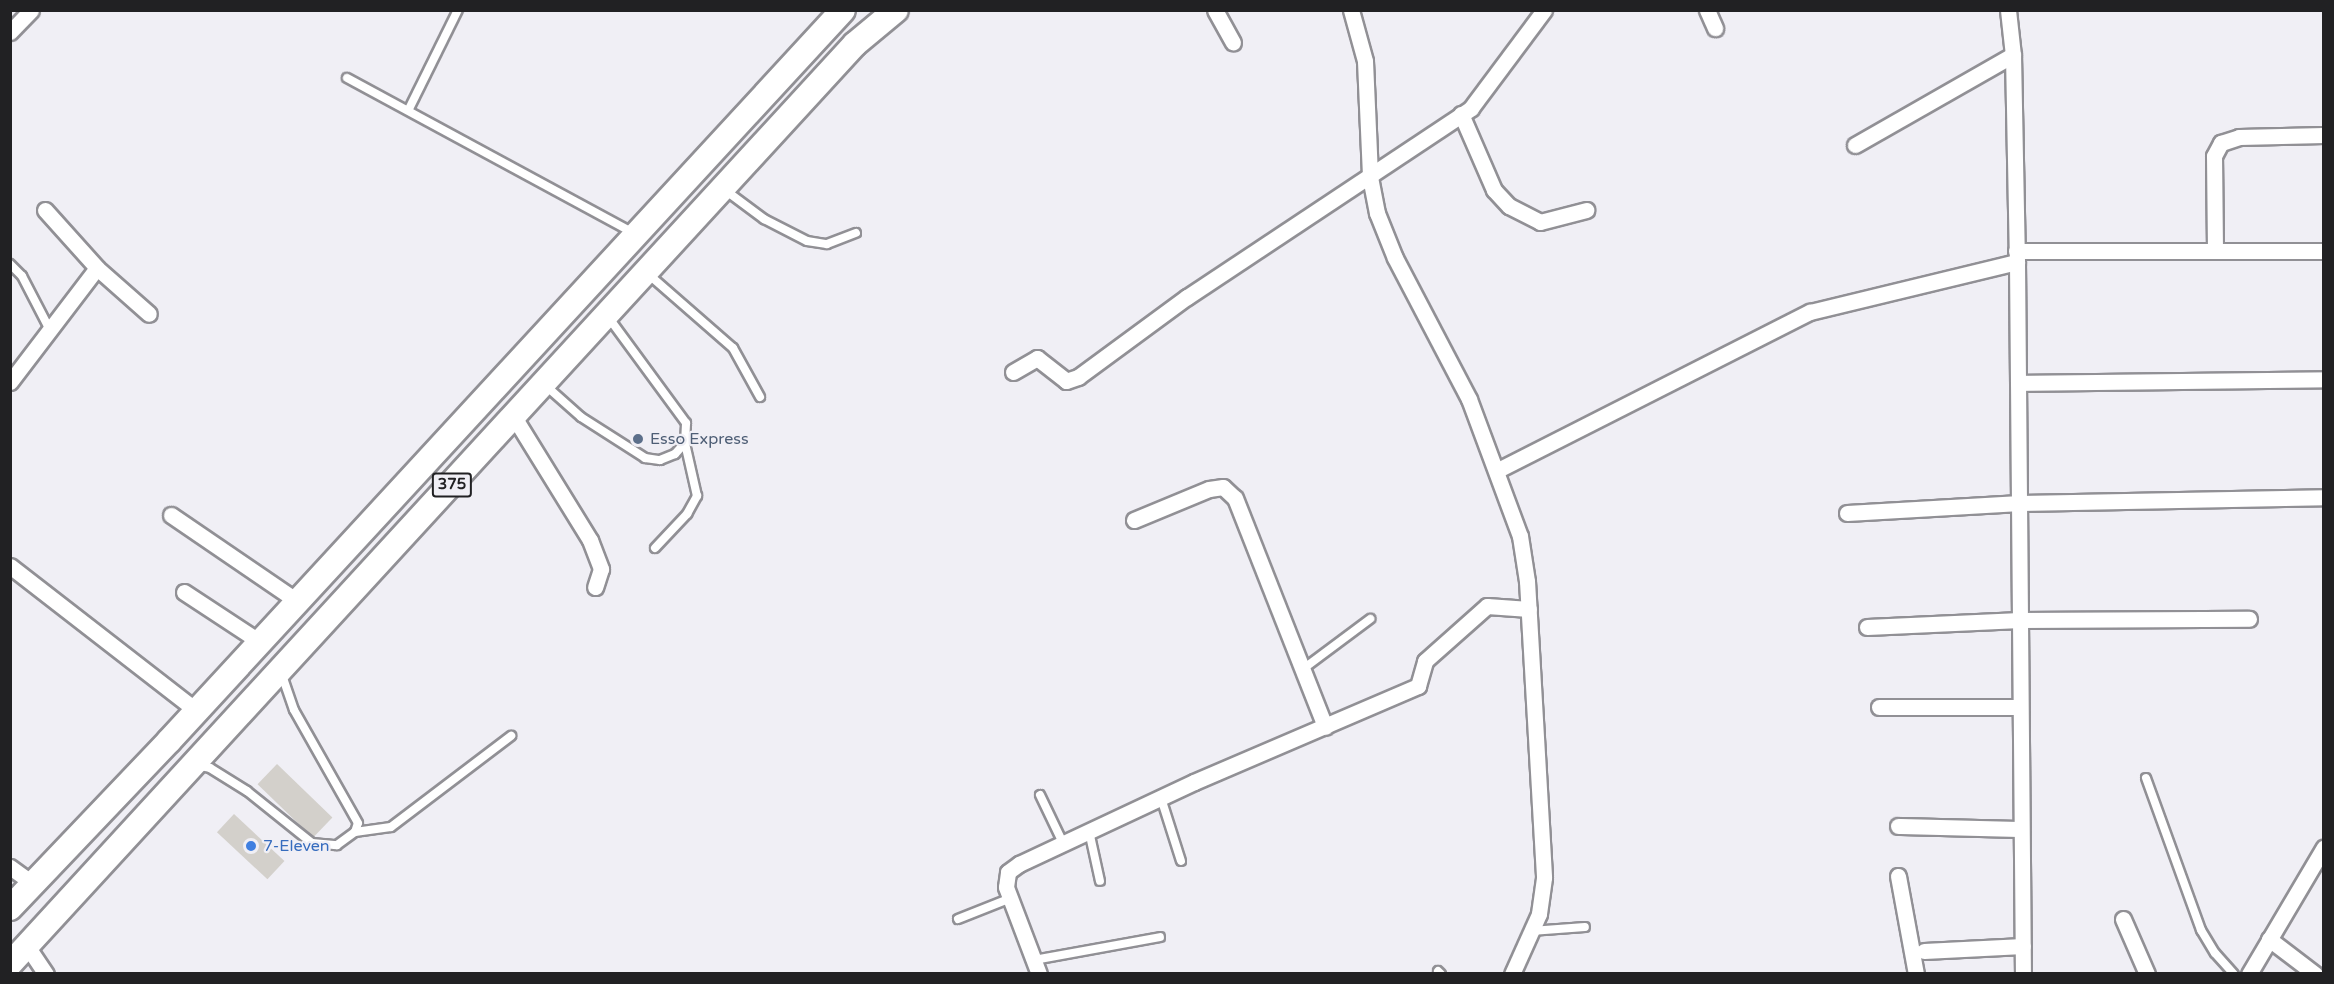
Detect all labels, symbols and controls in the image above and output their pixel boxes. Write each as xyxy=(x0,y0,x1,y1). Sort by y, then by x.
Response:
place label: Esso Express xyxy=(650,429,749,449)
marker: Esso Express xyxy=(631,432,645,446)
road number: 375 xyxy=(431,473,473,497)
place label: 7-Eleven xyxy=(263,836,330,856)
marker: 7-Eleven xyxy=(244,839,258,853)

